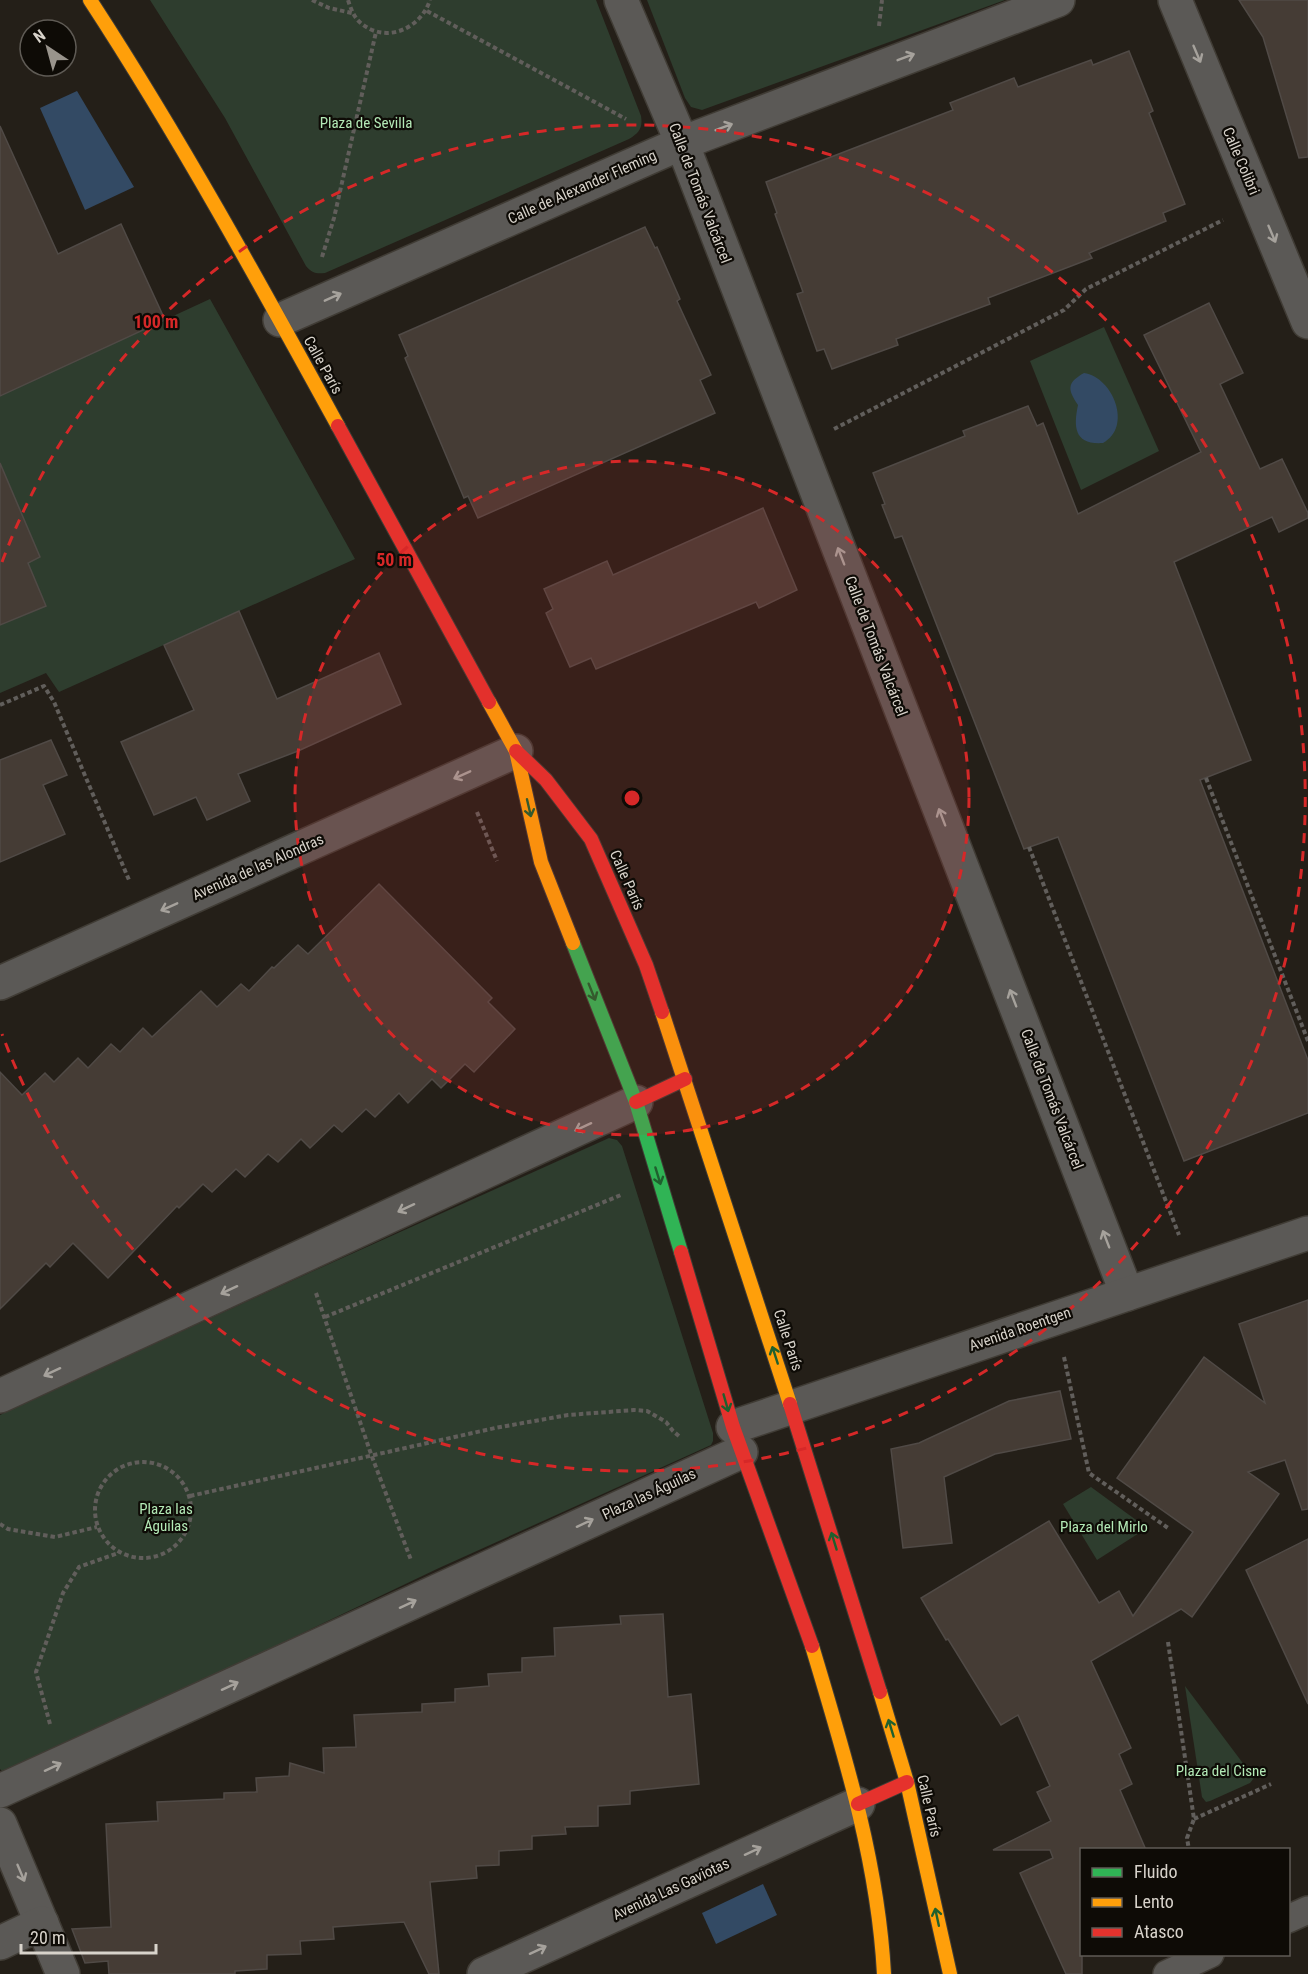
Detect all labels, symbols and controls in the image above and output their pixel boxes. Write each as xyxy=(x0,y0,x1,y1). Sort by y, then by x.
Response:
north arrow xyxy=(18,18,78,78)
text: N xyxy=(30,26,49,47)
one-way arrow xyxy=(1192,44,1203,63)
one-way arrow xyxy=(896,51,915,62)
park label: Plaza de Sevilla xyxy=(320,114,412,132)
street label: Calle de Tomás Valcárcel xyxy=(665,120,735,266)
one-way arrow xyxy=(714,121,733,132)
street label: Calle Colibri xyxy=(1219,125,1263,197)
street label: Calle de Alexander Fleming xyxy=(505,146,659,228)
one-way arrow xyxy=(1267,224,1278,243)
one-way arrow xyxy=(324,290,342,302)
text: 100 m xyxy=(134,311,178,332)
street label: Calle París xyxy=(300,333,346,397)
one-way arrow xyxy=(835,548,846,566)
text: 50 m xyxy=(376,549,412,570)
street label: Calle de Tomás Valcárcel xyxy=(841,573,911,719)
one-way arrow xyxy=(454,770,472,781)
centre of rings xyxy=(622,788,642,808)
one-way arrow xyxy=(523,799,535,818)
one-way arrow xyxy=(936,808,947,826)
street label: Avenida de las Alondras xyxy=(190,830,327,904)
street label: Calle París xyxy=(606,847,648,913)
one-way arrow xyxy=(161,901,179,913)
one-way arrow xyxy=(588,982,599,1001)
one-way arrow xyxy=(1007,990,1018,1008)
street label: Calle de Tomás Valcárcel xyxy=(1017,1026,1087,1172)
one-way arrow xyxy=(574,1121,592,1133)
one-way arrow xyxy=(653,1166,664,1185)
one-way arrow xyxy=(397,1203,415,1215)
one-way arrow xyxy=(1099,1230,1110,1249)
one-way arrow xyxy=(220,1285,238,1297)
street label: Avenida Roentgen xyxy=(967,1303,1073,1355)
street label: Calle París xyxy=(770,1307,806,1373)
one-way arrow xyxy=(769,1346,780,1365)
one-way arrow xyxy=(43,1366,61,1378)
one-way arrow xyxy=(721,1393,732,1412)
street label: Plaza las Águilas xyxy=(599,1464,699,1524)
park label: Plaza las Águilas xyxy=(139,1500,193,1535)
one-way arrow xyxy=(575,1517,594,1528)
park label: Plaza del Mirlo xyxy=(1060,1518,1148,1536)
one-way arrow xyxy=(828,1532,839,1551)
one-way arrow xyxy=(398,1598,416,1610)
one-way arrow xyxy=(221,1679,239,1691)
one-way arrow xyxy=(885,1719,896,1738)
one-way arrow xyxy=(44,1760,62,1772)
park label: Plaza del Cisne xyxy=(1176,1762,1266,1780)
street label: Calle París xyxy=(913,1773,945,1839)
one-way arrow xyxy=(744,1845,762,1857)
legend xyxy=(1080,1848,1290,1956)
street label: Avenida Las Gaviotas xyxy=(610,1854,732,1924)
text: Fluido xyxy=(1134,1861,1178,1882)
one-way arrow xyxy=(16,1864,27,1882)
text: Lento xyxy=(1134,1891,1174,1912)
one-way arrow xyxy=(931,1908,942,1927)
scale bar xyxy=(21,1917,156,1955)
text: Atasco xyxy=(1134,1921,1184,1942)
text: 20 m xyxy=(30,1927,65,1948)
one-way arrow xyxy=(528,1943,546,1955)

